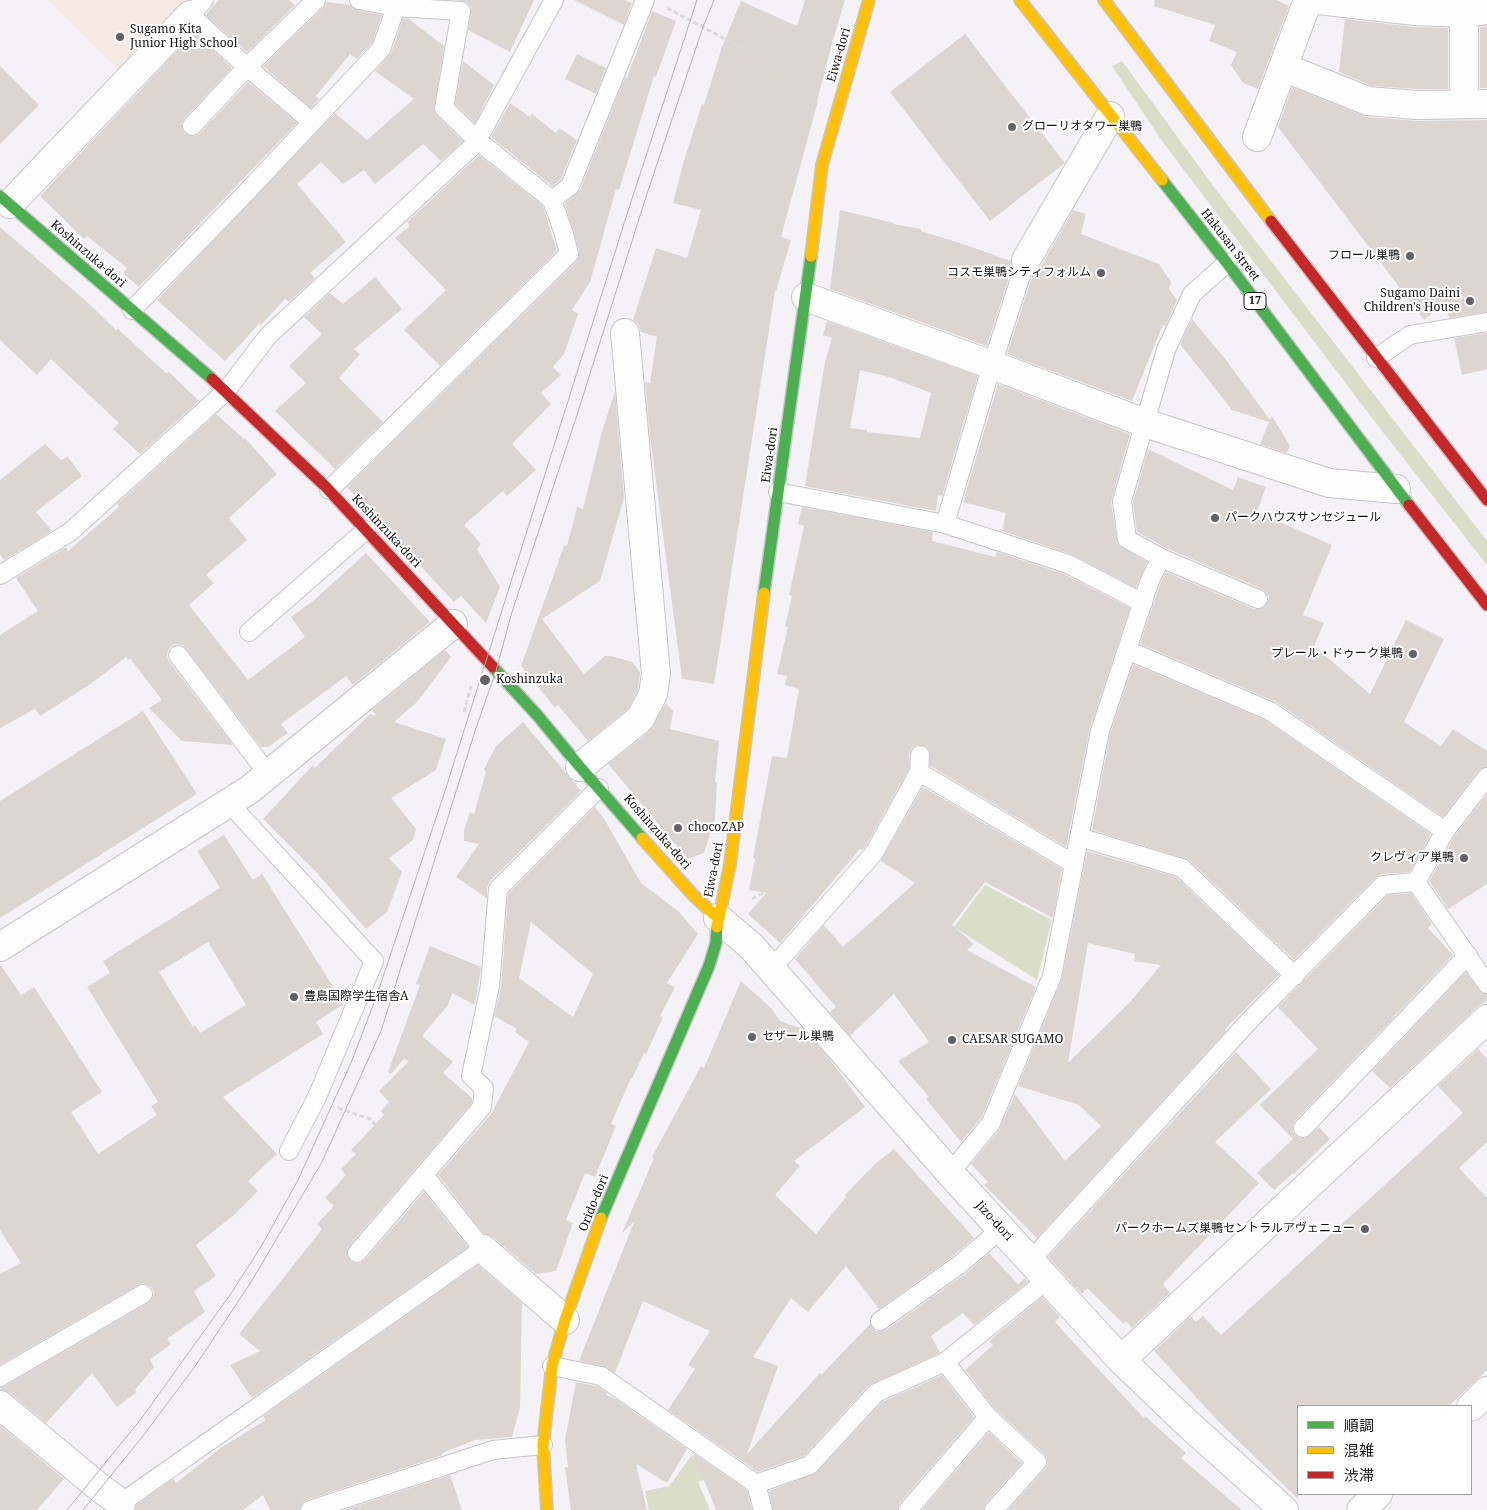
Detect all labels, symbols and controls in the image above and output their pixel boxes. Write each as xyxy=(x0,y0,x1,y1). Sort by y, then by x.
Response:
place label: Sugamo Kita Junior High School xyxy=(130,23,237,51)
street label: Eiwa-dori xyxy=(824,26,854,84)
marker: Sugamo Kita Junior High School xyxy=(114,31,126,43)
place label: グローリオタワー巣鴨 xyxy=(1022,120,1142,134)
marker: グローリオタワー巣鴨 xyxy=(1006,121,1018,133)
street label: Hakusan Street xyxy=(1197,206,1263,284)
street label: Koshinzuka-dori xyxy=(48,217,128,291)
place label: フロール巣鴨 xyxy=(1328,249,1400,263)
marker: フロール巣鴨 xyxy=(1404,250,1416,262)
place label: コスモ巣鴨シティフォルム xyxy=(947,266,1091,280)
marker: コスモ巣鴨シティフォルム xyxy=(1095,267,1107,279)
place label: Sugamo Daini Children's House xyxy=(1364,287,1460,315)
road number: 17 xyxy=(1244,292,1266,310)
marker: Sugamo Daini Children's House xyxy=(1464,295,1476,307)
street label: Eiwa-dori xyxy=(759,426,781,484)
street label: Koshinzuka-dori xyxy=(348,491,424,571)
place label: パークハウスサンセジュール xyxy=(1225,511,1381,525)
marker: パークハウスサンセジュール xyxy=(1209,512,1221,524)
place label: プレール・ドゥーク巣鴨 xyxy=(1271,647,1403,661)
marker: プレール・ドゥーク巣鴨 xyxy=(1407,648,1419,660)
marker: Koshinzuka xyxy=(478,673,492,687)
place label: Koshinzuka xyxy=(496,673,563,687)
street label: Koshinzuka-dori xyxy=(620,792,694,872)
place label: chocoZAP xyxy=(688,821,744,835)
marker: chocoZAP xyxy=(672,822,684,834)
street label: Eiwa-dori xyxy=(702,841,726,899)
place label: クレヴィア巣鴨 xyxy=(1370,851,1454,865)
marker: クレヴィア巣鴨 xyxy=(1458,852,1470,864)
place label: 豊島国際学生宿舎A xyxy=(304,990,408,1004)
marker: 豊島国際学生宿舎A xyxy=(288,991,300,1003)
place label: セザール巣鴨 xyxy=(762,1030,834,1044)
marker: セザール巣鴨 xyxy=(746,1031,758,1043)
place label: CAESAR SUGAMO xyxy=(962,1033,1063,1047)
marker: CAESAR SUGAMO xyxy=(946,1034,958,1046)
street label: Orido-dori xyxy=(576,1172,612,1234)
street label: Jizo-dori xyxy=(972,1198,1016,1244)
place label: パークホームズ巣鴨セントラルアヴェニュー xyxy=(1115,1222,1355,1236)
marker: パークホームズ巣鴨セントラルアヴェニュー xyxy=(1359,1223,1371,1235)
legend xyxy=(1297,1405,1472,1495)
text: 順調 xyxy=(1344,1415,1374,1435)
text: 混雑 xyxy=(1344,1440,1374,1460)
text: 渋滞 xyxy=(1344,1465,1374,1485)

